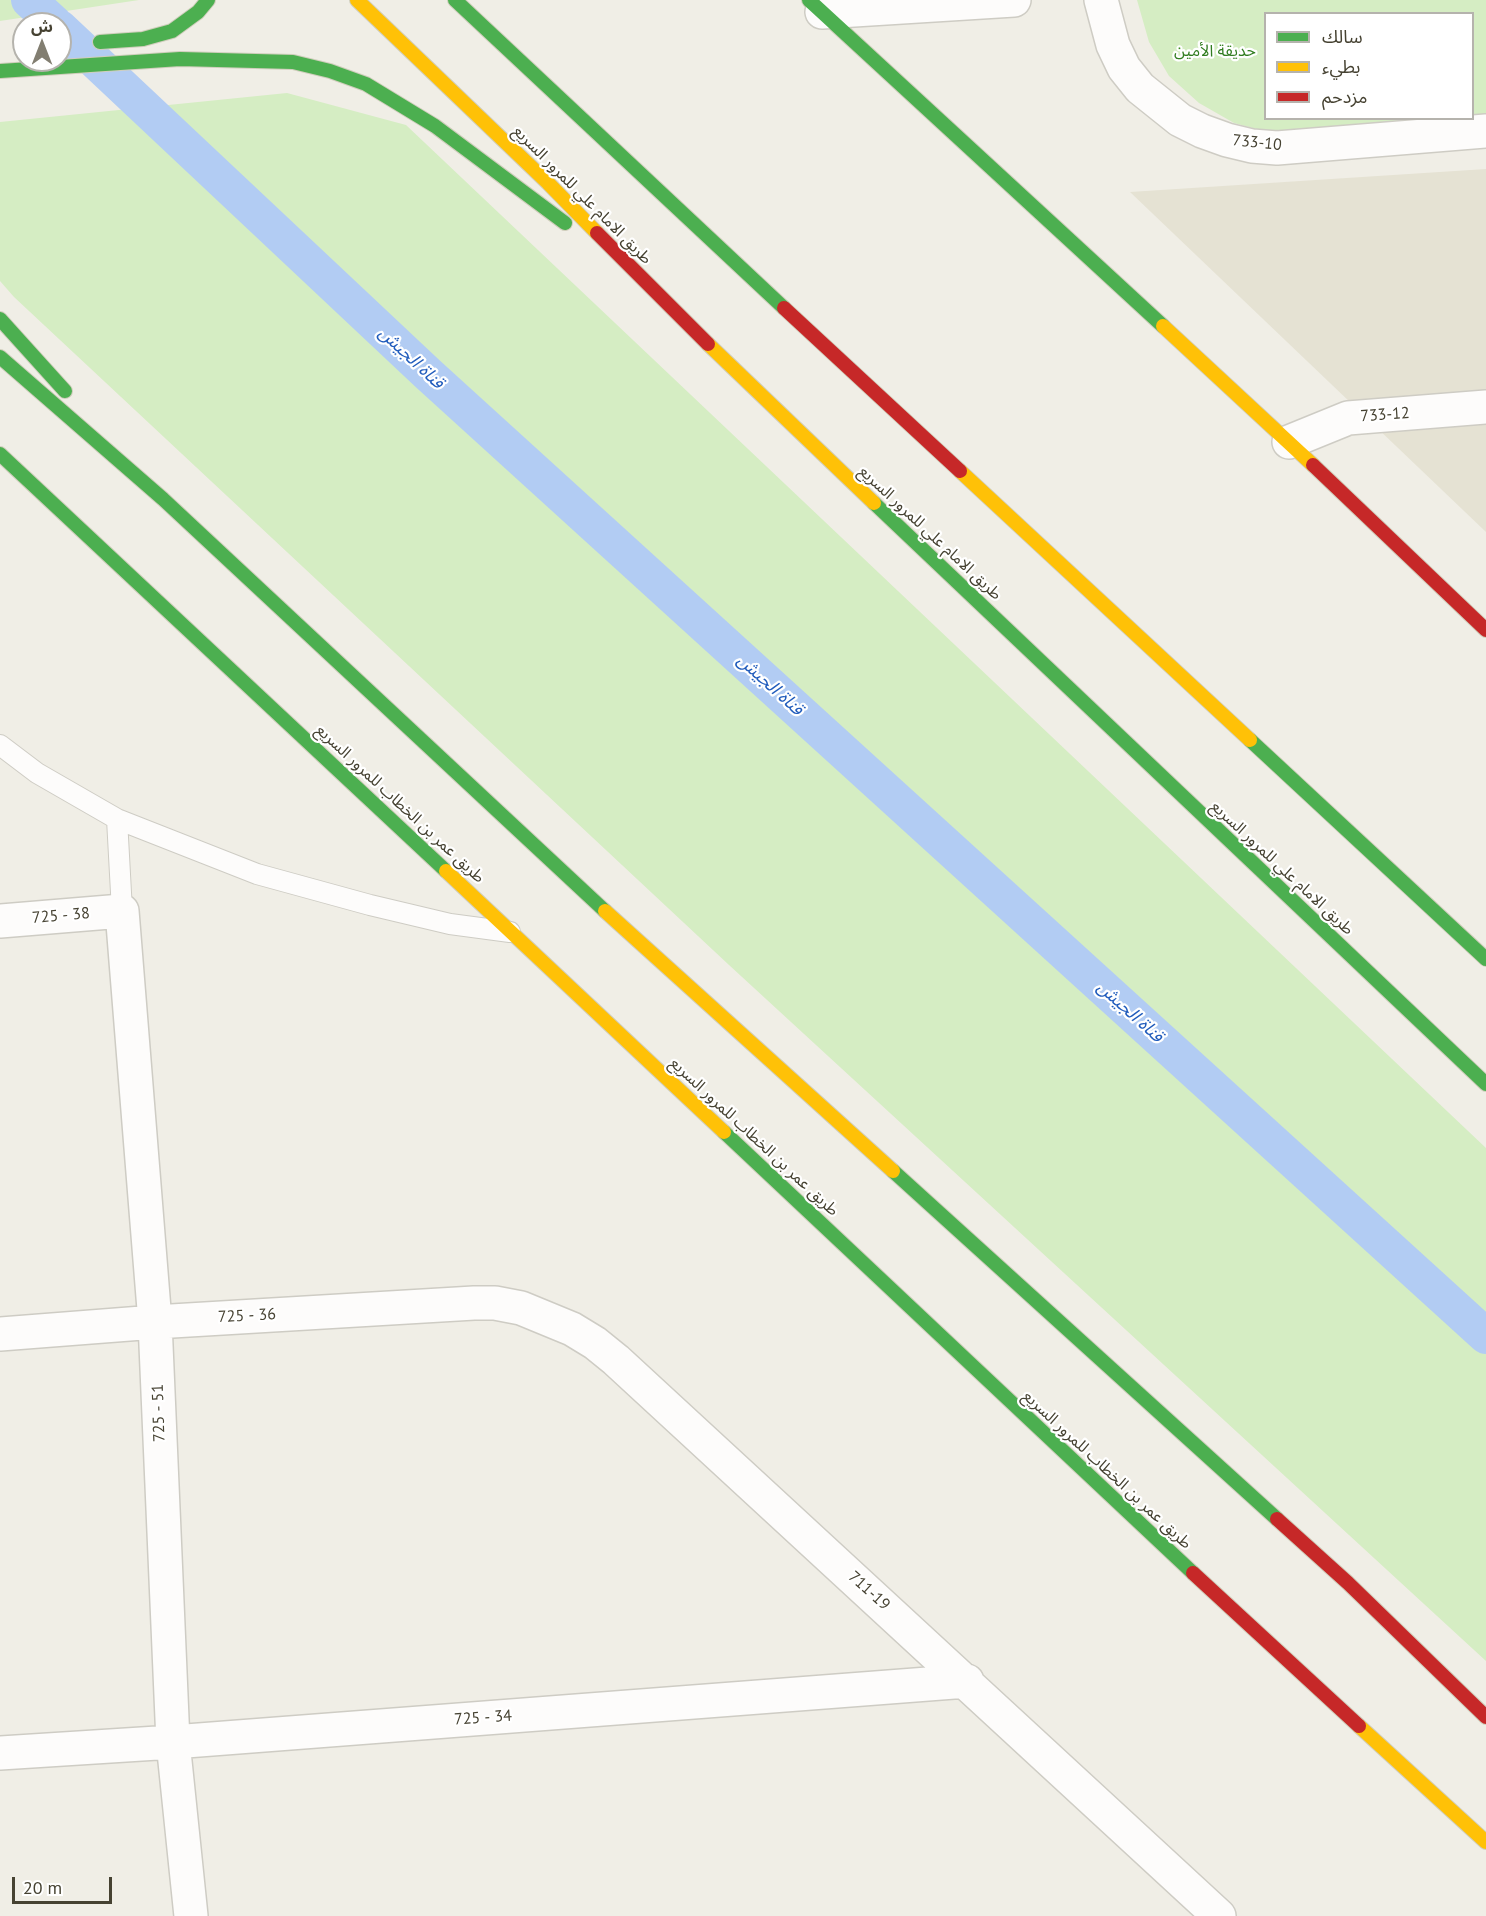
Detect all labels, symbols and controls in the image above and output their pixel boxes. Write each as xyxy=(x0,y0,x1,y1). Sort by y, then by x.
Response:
north arrow xyxy=(12,12,72,72)
legend xyxy=(1264,12,1474,120)
text: ش xyxy=(31,16,53,36)
text: سالك xyxy=(1322,25,1363,48)
park label: حديقة الأمين xyxy=(1174,41,1256,61)
text: بطيء xyxy=(1322,55,1360,78)
text: مزدحم xyxy=(1322,85,1367,108)
street label: طريق الامام علي للمرور السريع xyxy=(509,122,655,268)
street label: 733-10 xyxy=(1231,131,1283,155)
water label: قناة الجيش xyxy=(374,322,448,394)
street label: 733-12 xyxy=(1360,404,1410,426)
street label: طريق الامام علي للمرور السريع xyxy=(855,462,1005,604)
water label: قناة الجيش xyxy=(732,650,808,720)
street label: طريق عمر بن الخطاب للمرور السريع xyxy=(312,721,488,887)
street label: طريق الامام علي للمرور السريع xyxy=(1207,797,1357,939)
street label: 725 - 38 xyxy=(31,904,91,928)
water label: قناة الجيش xyxy=(1092,977,1168,1047)
street label: طريق عمر بن الخطاب للمرور السريع xyxy=(666,1054,842,1220)
street label: 725 - 36 xyxy=(218,1305,276,1327)
street label: 725 - 51 xyxy=(148,1384,170,1442)
street label: طريق عمر بن الخطاب للمرور السريع xyxy=(1019,1387,1195,1553)
street label: 711-19 xyxy=(844,1567,894,1615)
street label: 725 - 34 xyxy=(453,1706,513,1730)
scale bar xyxy=(15,1865,116,1903)
text: 20 m xyxy=(23,1876,62,1899)

